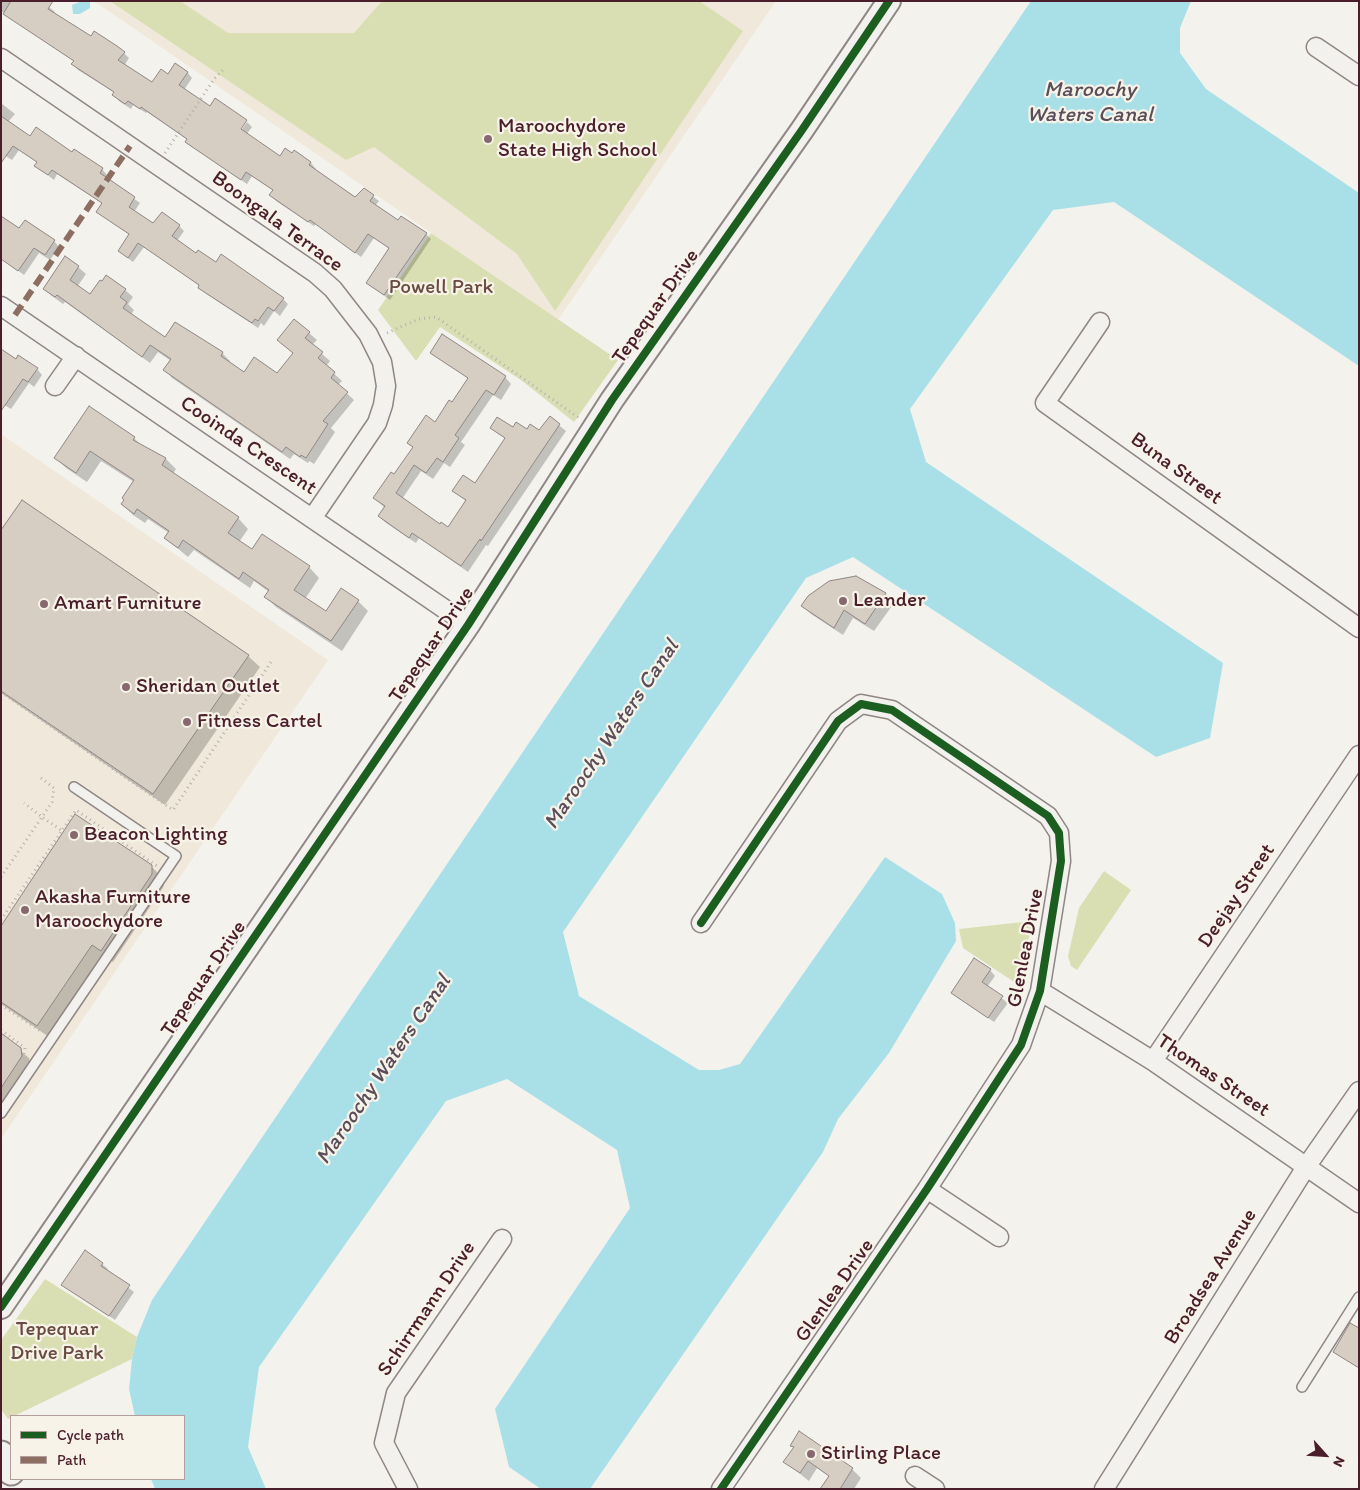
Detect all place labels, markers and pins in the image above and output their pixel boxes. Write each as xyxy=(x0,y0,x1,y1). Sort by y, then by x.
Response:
place label: Maroochydore State High School xyxy=(498,114,657,164)
marker: Maroochydore State High School xyxy=(482,133,494,145)
place label: Leander xyxy=(853,588,926,614)
place label: Amart Furniture xyxy=(54,591,202,617)
marker: Leander xyxy=(837,595,849,607)
marker: Amart Furniture xyxy=(38,598,50,610)
place label: Sheridan Outlet xyxy=(136,674,280,700)
marker: Sheridan Outlet xyxy=(120,681,132,693)
place label: Fitness Cartel xyxy=(197,709,322,735)
marker: Fitness Cartel xyxy=(181,716,193,728)
place label: Beacon Lighting xyxy=(84,822,228,848)
marker: Beacon Lighting xyxy=(68,829,80,841)
place label: Akasha Furniture Maroochydore xyxy=(35,885,191,935)
marker: Akasha Furniture Maroochydore xyxy=(19,904,31,916)
place label: Stirling Place xyxy=(821,1441,941,1467)
marker: Stirling Place xyxy=(805,1448,817,1460)

